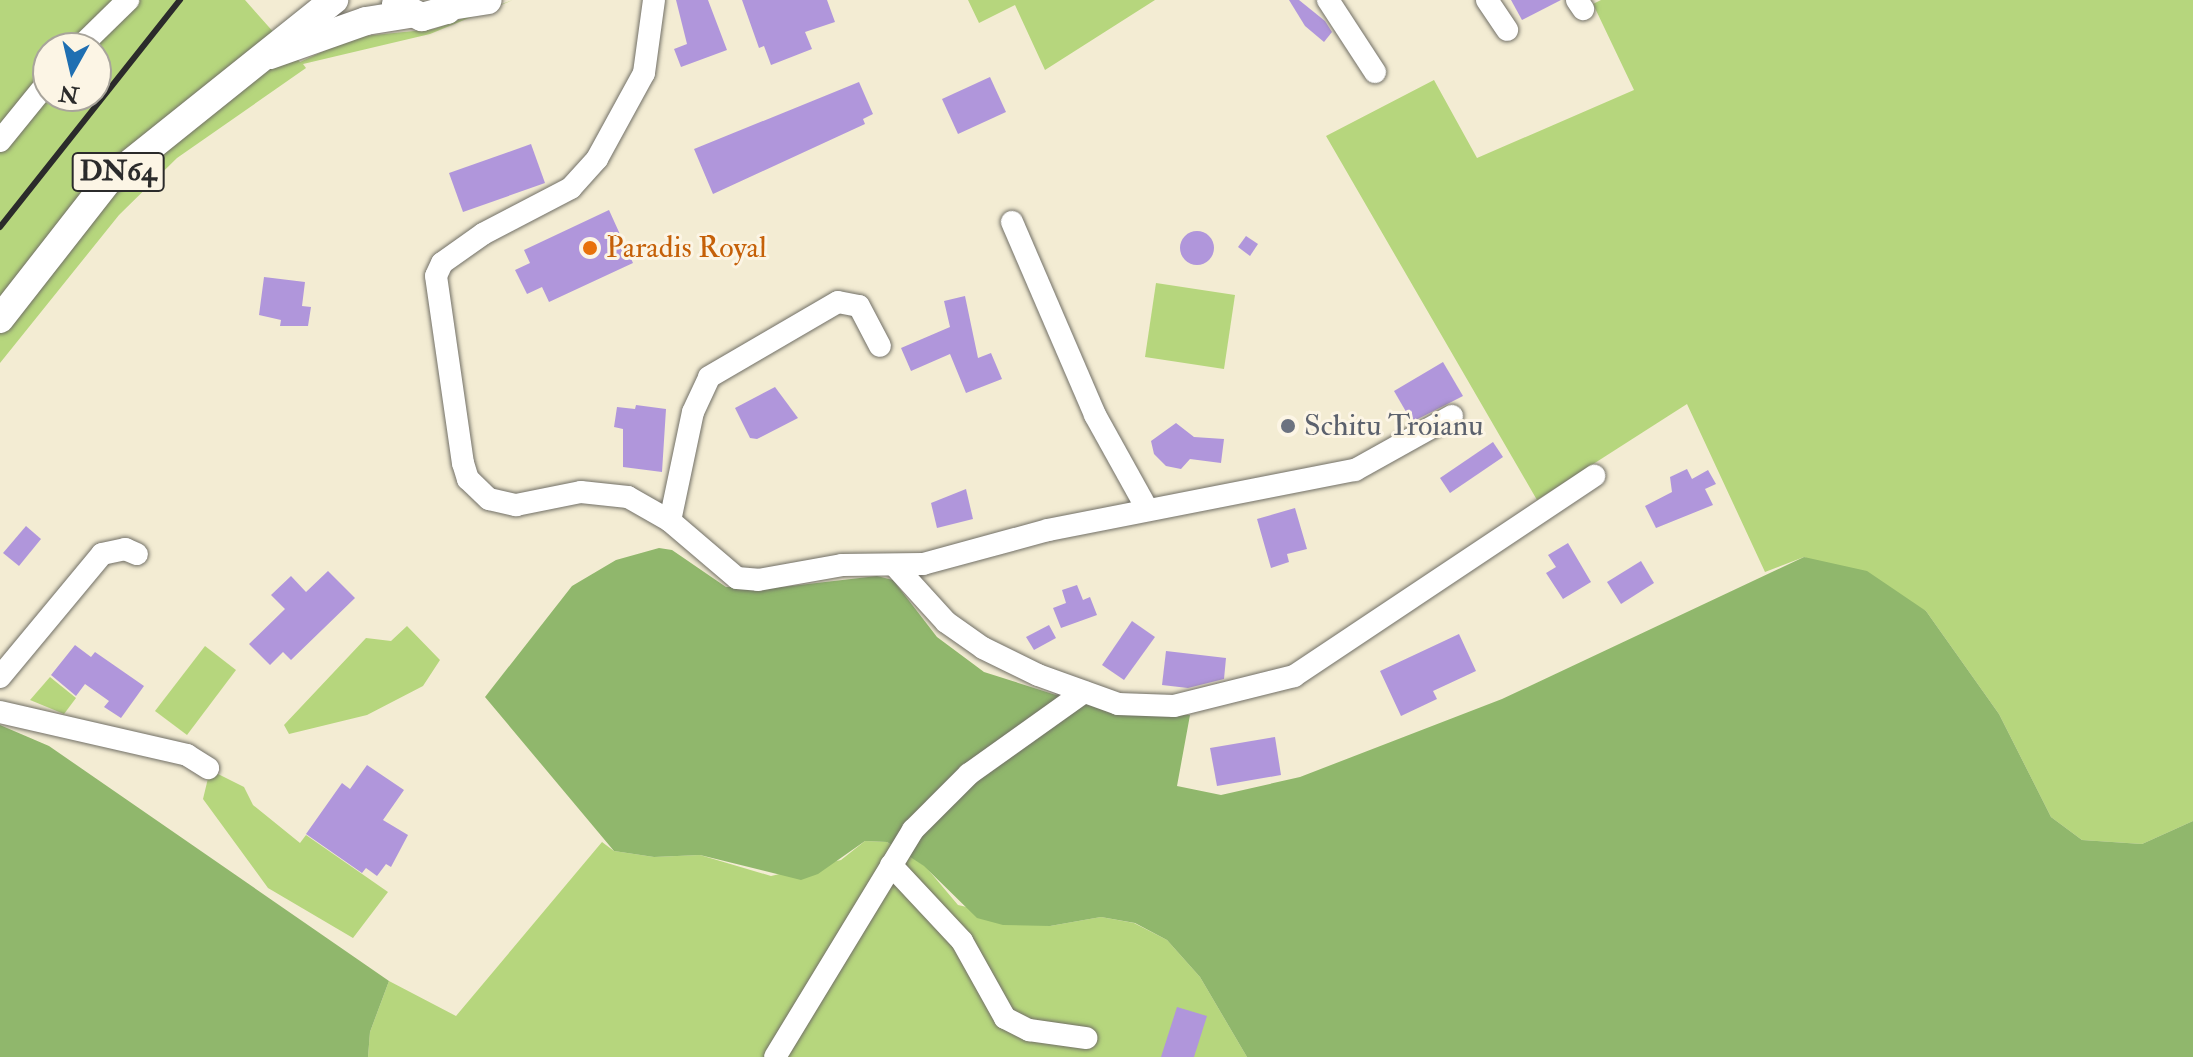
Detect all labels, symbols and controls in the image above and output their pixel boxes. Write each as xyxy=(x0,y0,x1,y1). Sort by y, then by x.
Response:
north arrow xyxy=(32,32,112,112)
text: N xyxy=(57,79,81,109)
road number: DN64 xyxy=(70,148,166,196)
place label: Paradis Royal xyxy=(606,230,767,266)
marker: Paradis Royal xyxy=(581,239,599,257)
place label: Schitu Troianu xyxy=(1304,408,1483,444)
marker: Schitu Troianu xyxy=(1279,417,1297,435)

